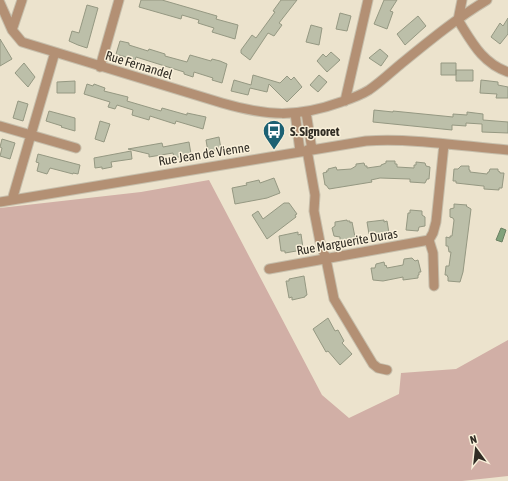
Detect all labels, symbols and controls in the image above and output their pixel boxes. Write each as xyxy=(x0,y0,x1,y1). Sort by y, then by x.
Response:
street label: Rue Fernandel xyxy=(104,48,175,82)
bus stop icon: S. Signoret xyxy=(261,118,287,151)
place label: S. Signoret xyxy=(290,124,340,139)
street label: Rue Jean de Vienne xyxy=(157,139,251,169)
street label: Rue Marguerite Duras xyxy=(295,226,399,258)
north arrow xyxy=(456,429,496,469)
text: N xyxy=(469,433,478,446)

